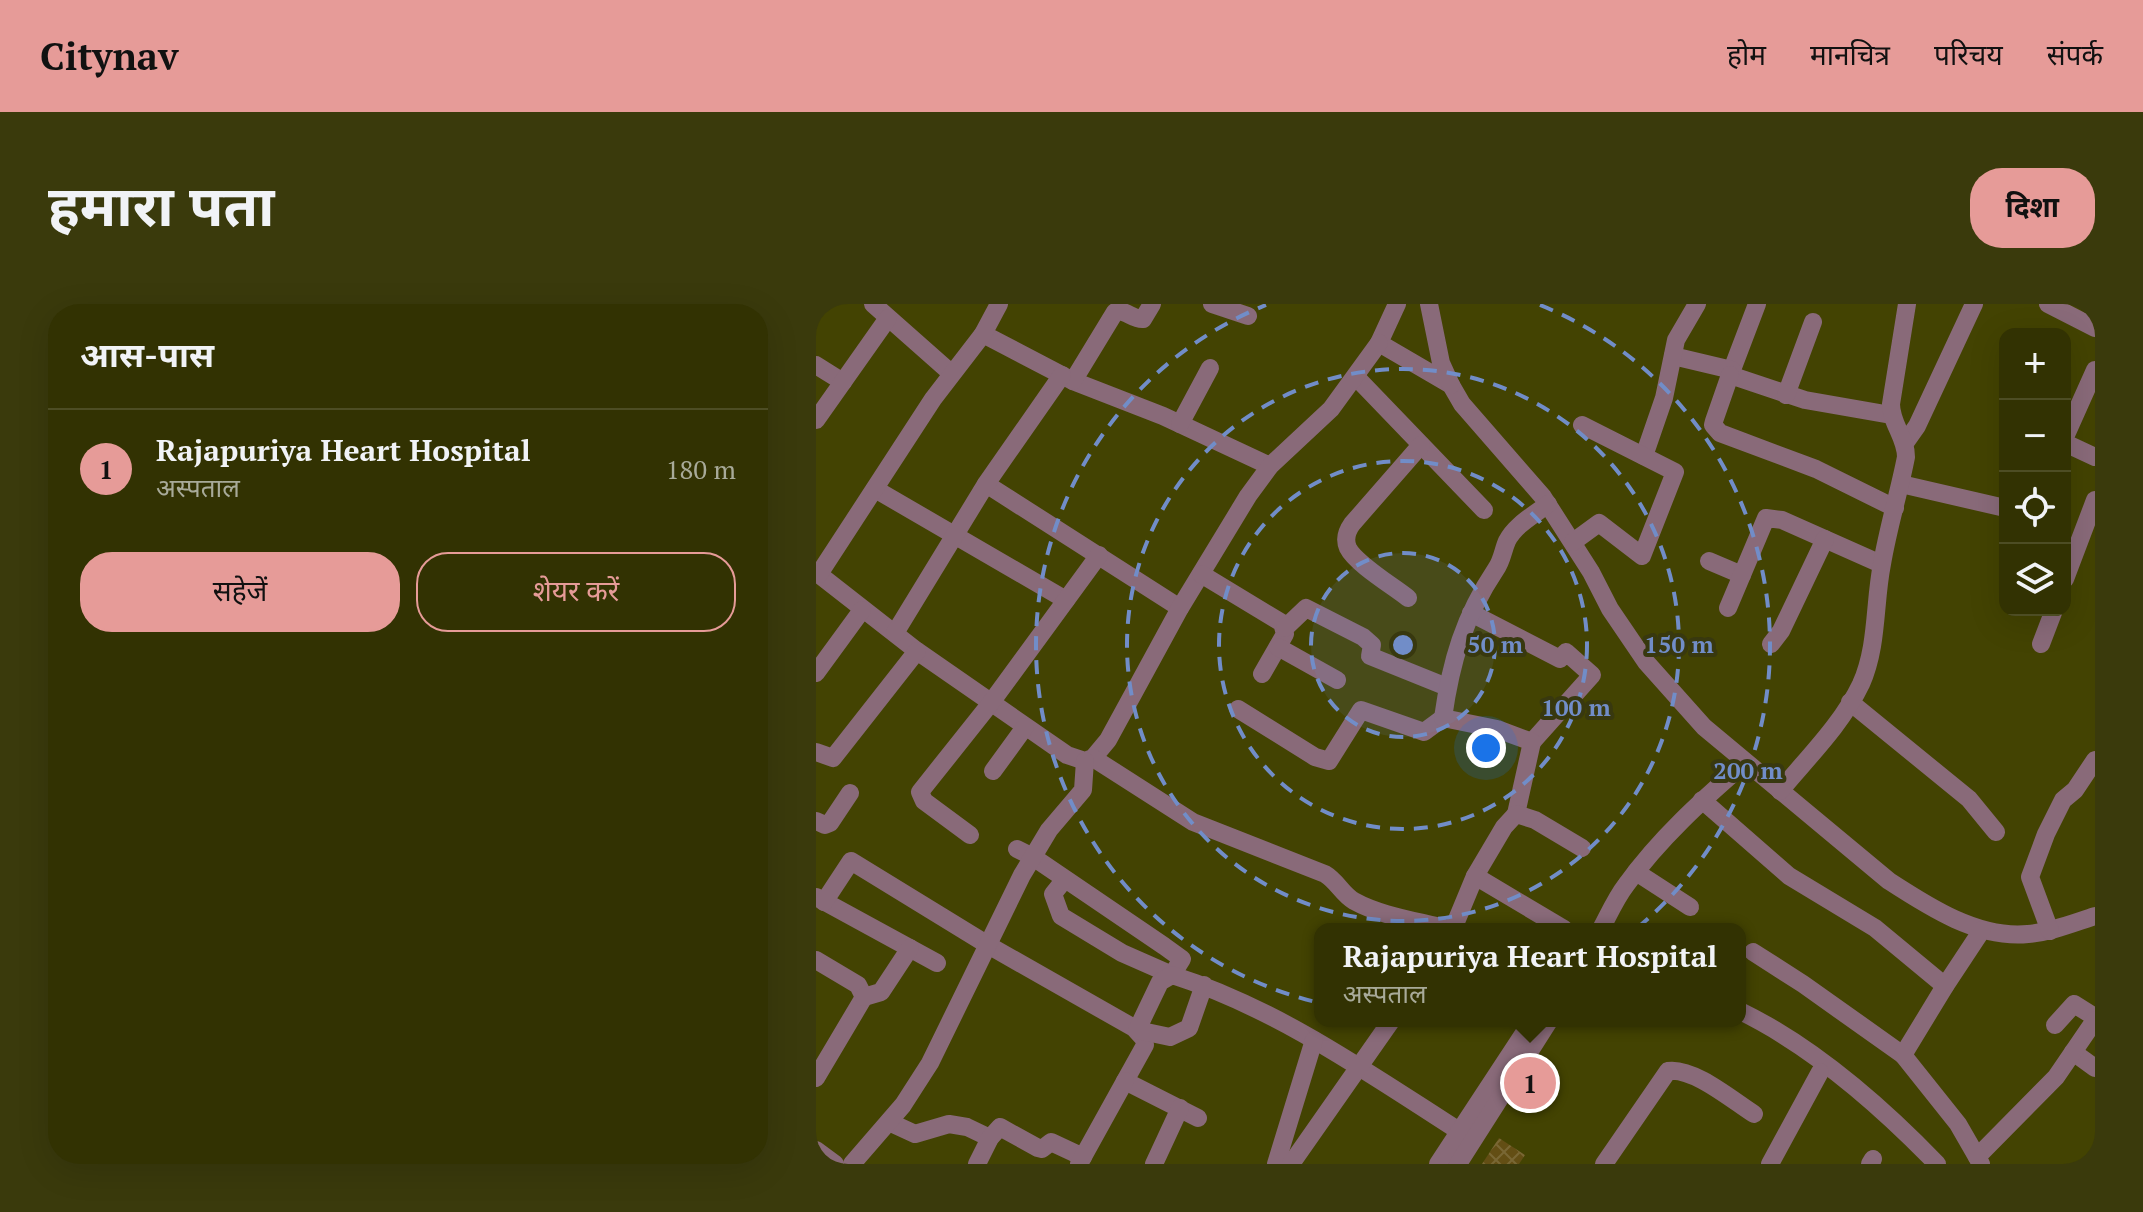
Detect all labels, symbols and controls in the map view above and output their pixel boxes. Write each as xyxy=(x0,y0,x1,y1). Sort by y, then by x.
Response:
text: Citynav xyxy=(40,31,179,81)
text: होम xyxy=(1727,36,1766,73)
text: मानचित्र xyxy=(1810,36,1890,73)
text: परिचय xyxy=(1934,36,2003,73)
text: संपर्क xyxy=(2047,36,2103,73)
text: हमारा पता xyxy=(48,168,275,242)
button: दिशा xyxy=(1970,168,2095,248)
map controls xyxy=(1999,328,2071,616)
button: + xyxy=(1999,328,2071,400)
text: आस-पास xyxy=(80,332,214,377)
button: − xyxy=(1999,400,2071,472)
text: Rajapuriya Heart Hospital xyxy=(156,430,531,470)
text: 1 xyxy=(99,452,113,486)
text: 180 m xyxy=(666,452,736,486)
text: अस्पताल xyxy=(156,470,240,504)
button: locate xyxy=(1999,472,2071,544)
button: layers xyxy=(1999,544,2071,616)
button: सहेजें xyxy=(80,552,400,632)
button: शेयर करें xyxy=(416,552,736,632)
text: 50 m xyxy=(1467,628,1523,660)
text: 150 m xyxy=(1644,628,1714,660)
centre of rings xyxy=(1389,631,1417,659)
text: 100 m xyxy=(1541,691,1611,723)
your location xyxy=(1466,728,1506,768)
text: 200 m xyxy=(1713,754,1783,786)
popup xyxy=(1314,923,1746,1027)
text: Rajapuriya Heart Hospital xyxy=(1343,936,1717,976)
text: अस्पताल xyxy=(1343,976,1427,1010)
pin: 1 xyxy=(1504,1053,1556,1113)

